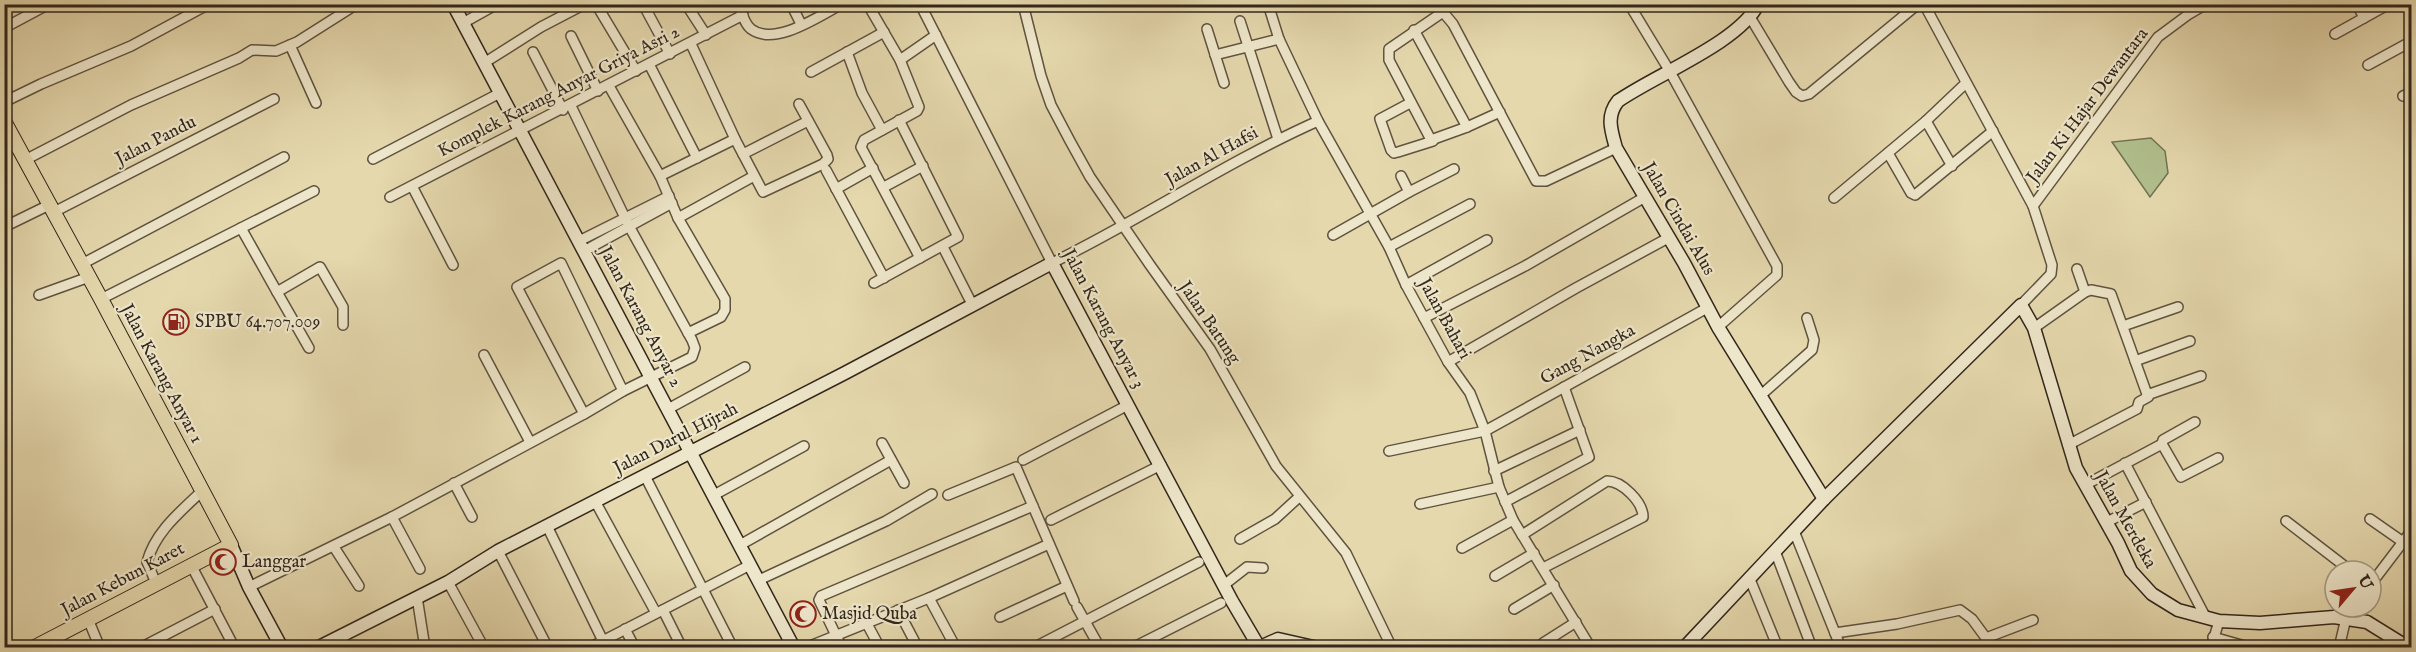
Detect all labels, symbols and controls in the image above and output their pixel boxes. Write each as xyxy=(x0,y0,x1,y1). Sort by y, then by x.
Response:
street label: Komplek Karang Anyar Griya Asri 2 xyxy=(434,21,684,163)
street label: Jalan Ki Hajar Dewantara xyxy=(2021,24,2154,190)
street label: Jalan Pandu xyxy=(110,111,200,172)
street label: Jalan Al Hafsi xyxy=(1160,122,1263,193)
street label: Jalan Cindai Alus xyxy=(1635,157,1720,280)
street label: Jalan Karang Anyar 2 xyxy=(592,241,687,391)
street label: Jalan Karang Anyar 3 xyxy=(1056,244,1149,393)
street label: Jalan Bahari xyxy=(1411,273,1476,364)
street label: Jalan Batung xyxy=(1172,275,1245,369)
street label: Jalan Karang Anyar 1 xyxy=(114,299,207,448)
fuel station icon: SPBU 64.707.009 xyxy=(161,307,191,337)
place label: SPBU 64.707.009 xyxy=(195,311,320,334)
street label: Gang Nangka xyxy=(1537,319,1640,391)
street label: Jalan Darul Hijrah xyxy=(608,398,742,481)
street label: Jalan Merdeka xyxy=(2088,466,2161,573)
street label: Jalan Kebun Karet xyxy=(56,538,189,623)
mosque icon: Langgar xyxy=(208,547,238,577)
place label: Langgar xyxy=(242,551,306,574)
north arrow xyxy=(2323,559,2383,619)
text: U xyxy=(2352,571,2377,594)
mosque icon: Masjid Quba xyxy=(788,599,818,629)
place label: Masjid Quba xyxy=(822,603,917,626)

